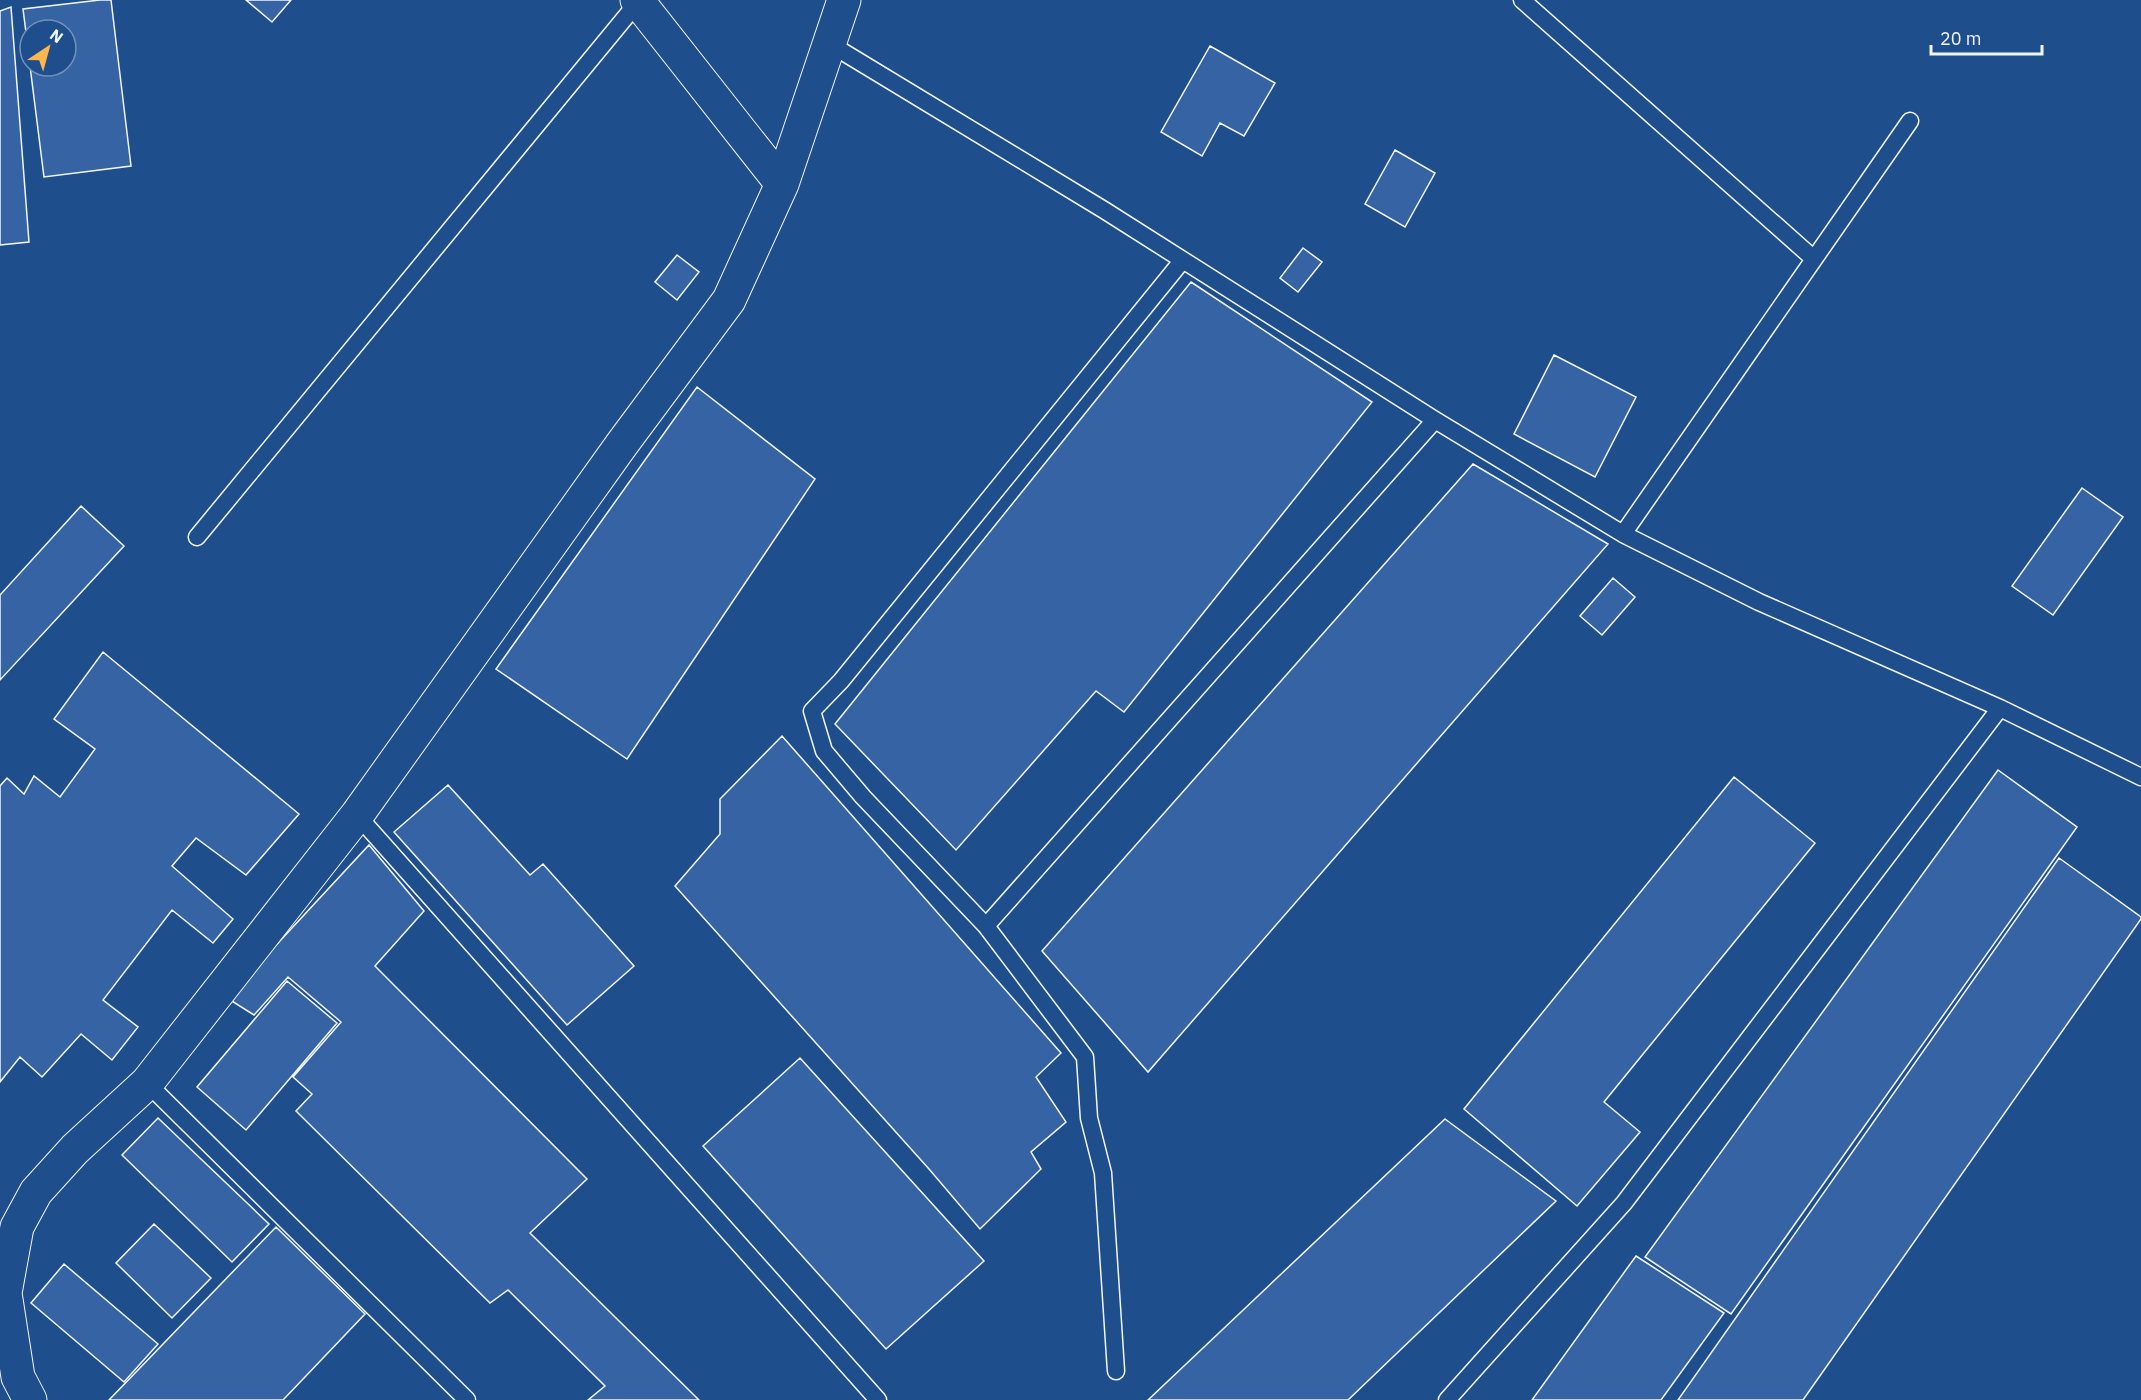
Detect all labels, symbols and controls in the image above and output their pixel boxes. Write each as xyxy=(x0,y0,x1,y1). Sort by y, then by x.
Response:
north arrow xyxy=(18,18,78,78)
scale bar xyxy=(1931,18,2042,56)
text: N xyxy=(46,24,67,47)
text: 20 m xyxy=(1940,27,1982,50)

